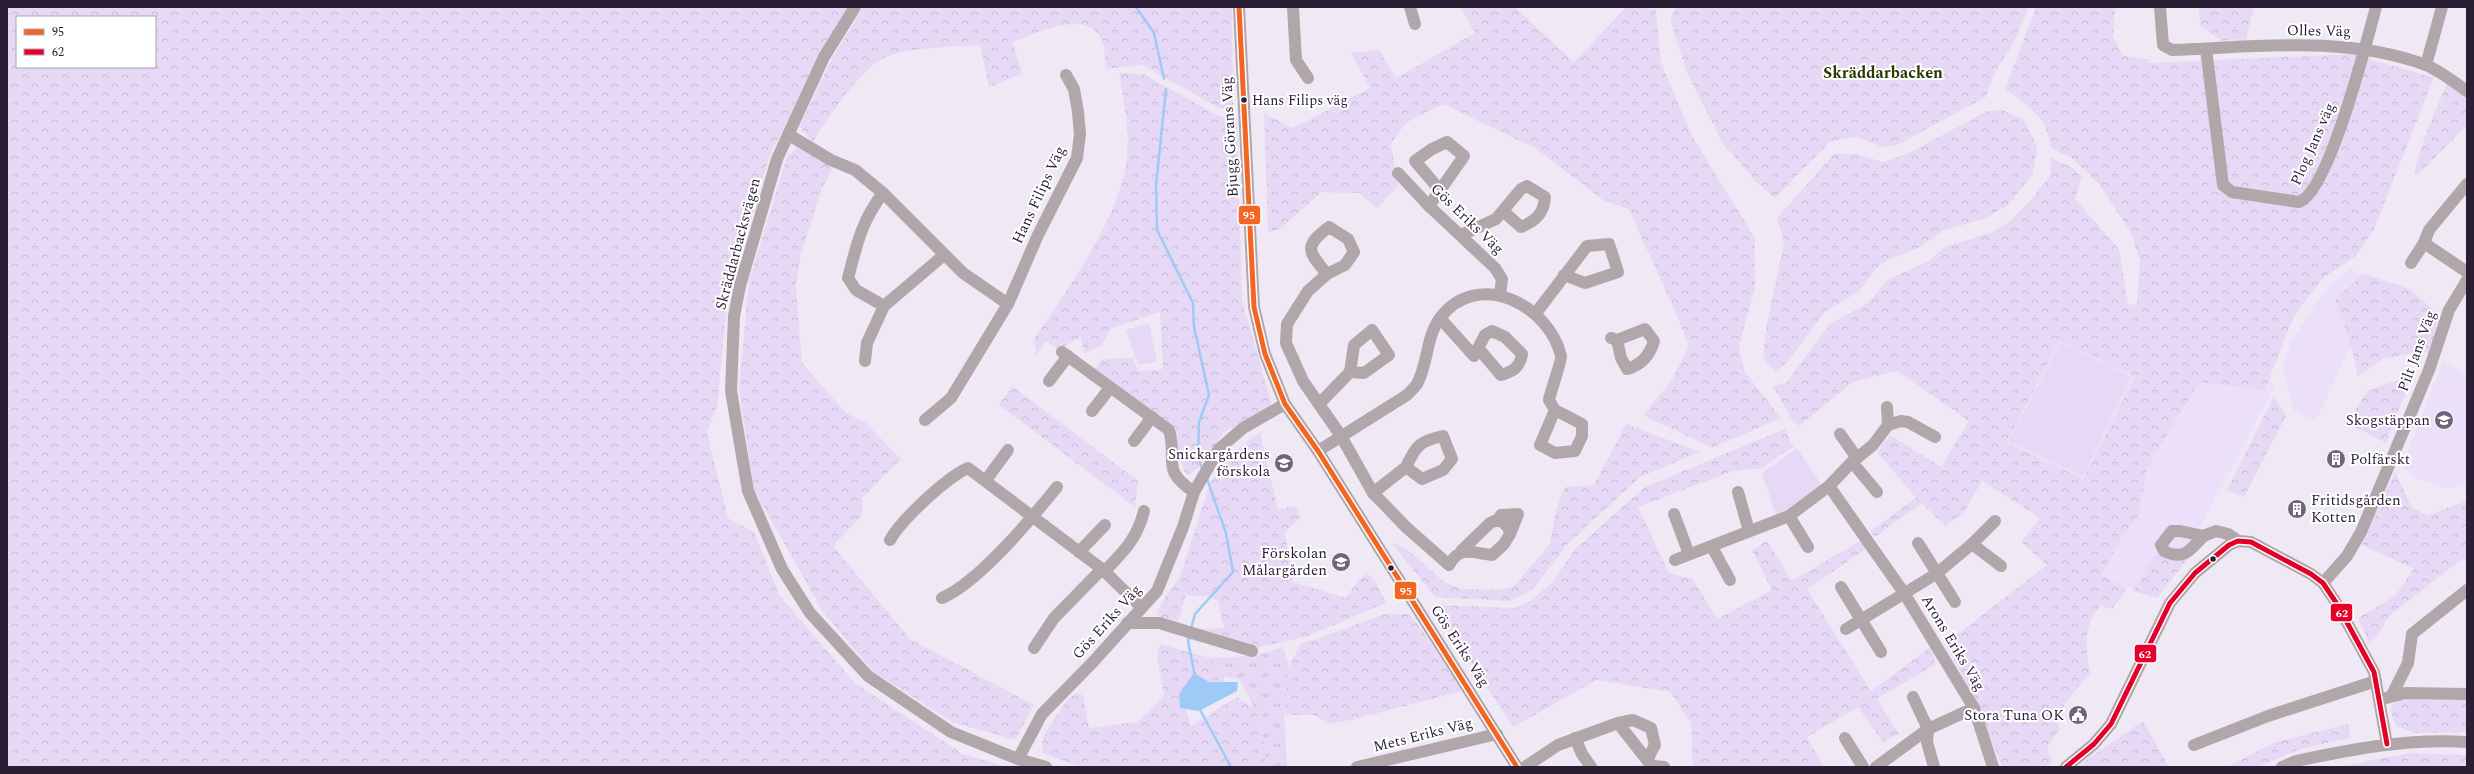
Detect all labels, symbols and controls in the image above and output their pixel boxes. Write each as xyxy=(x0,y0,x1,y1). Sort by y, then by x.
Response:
legend xyxy=(16,16,156,68)
street label: Olles Väg xyxy=(2287,19,2351,43)
text: 95 xyxy=(52,23,64,42)
text: 62 xyxy=(52,43,64,62)
district label: Skräddarbacken xyxy=(1823,61,1943,85)
street label: Bjugg Görans Väg xyxy=(1215,76,1245,198)
place label: Hans Filips väg xyxy=(1252,90,1348,111)
marker: Hans Filips väg xyxy=(1239,95,1249,105)
street label: Plog Jans väg xyxy=(2285,99,2341,189)
street label: Hans Filips Väg xyxy=(1006,142,1072,248)
street label: Skräddarbacksvägen xyxy=(709,175,767,313)
street label: Gös Eriks Väg xyxy=(1425,178,1509,260)
line badge: 95 xyxy=(1238,205,1261,225)
text: 95 xyxy=(1243,207,1255,224)
street label: Pilt Jans Väg xyxy=(2392,307,2442,395)
place label: Skogstäppan xyxy=(2346,409,2430,432)
school or university icon: Skogstäppan xyxy=(2433,409,2455,431)
place label: Snickargårdens förskola xyxy=(1168,443,1271,483)
building icon: Polfärskt xyxy=(2325,448,2347,470)
place label: Polfärskt xyxy=(2350,448,2410,471)
school or university icon: Snickargårdens förskola xyxy=(1273,452,1295,474)
place label: Fritidsgården Kotten xyxy=(2311,489,2401,529)
building icon: Fritidsgården Kotten xyxy=(2286,498,2308,520)
place label: Förskolan Målargården xyxy=(1242,542,1327,582)
school or university icon: Förskolan Målargården xyxy=(1330,551,1352,573)
unlabelled marker xyxy=(2208,554,2218,564)
unlabelled marker xyxy=(1386,563,1396,573)
street label: Gös Eriks Väg xyxy=(1067,579,1147,665)
line badge: 95 xyxy=(1394,581,1417,600)
text: 95 xyxy=(1400,583,1412,600)
street label: Arons Eriks Väg xyxy=(1915,590,1991,696)
street label: Gös Eriks Väg xyxy=(1425,600,1495,692)
line badge: 62 xyxy=(2330,603,2353,622)
text: 62 xyxy=(2336,605,2348,622)
line badge: 62 xyxy=(2134,644,2157,663)
text: 62 xyxy=(2139,646,2151,663)
place label: Stora Tuna OK xyxy=(1964,704,2064,727)
public building icon: Stora Tuna OK xyxy=(2067,704,2089,726)
street label: Mets Eriks Väg xyxy=(1371,712,1475,758)

